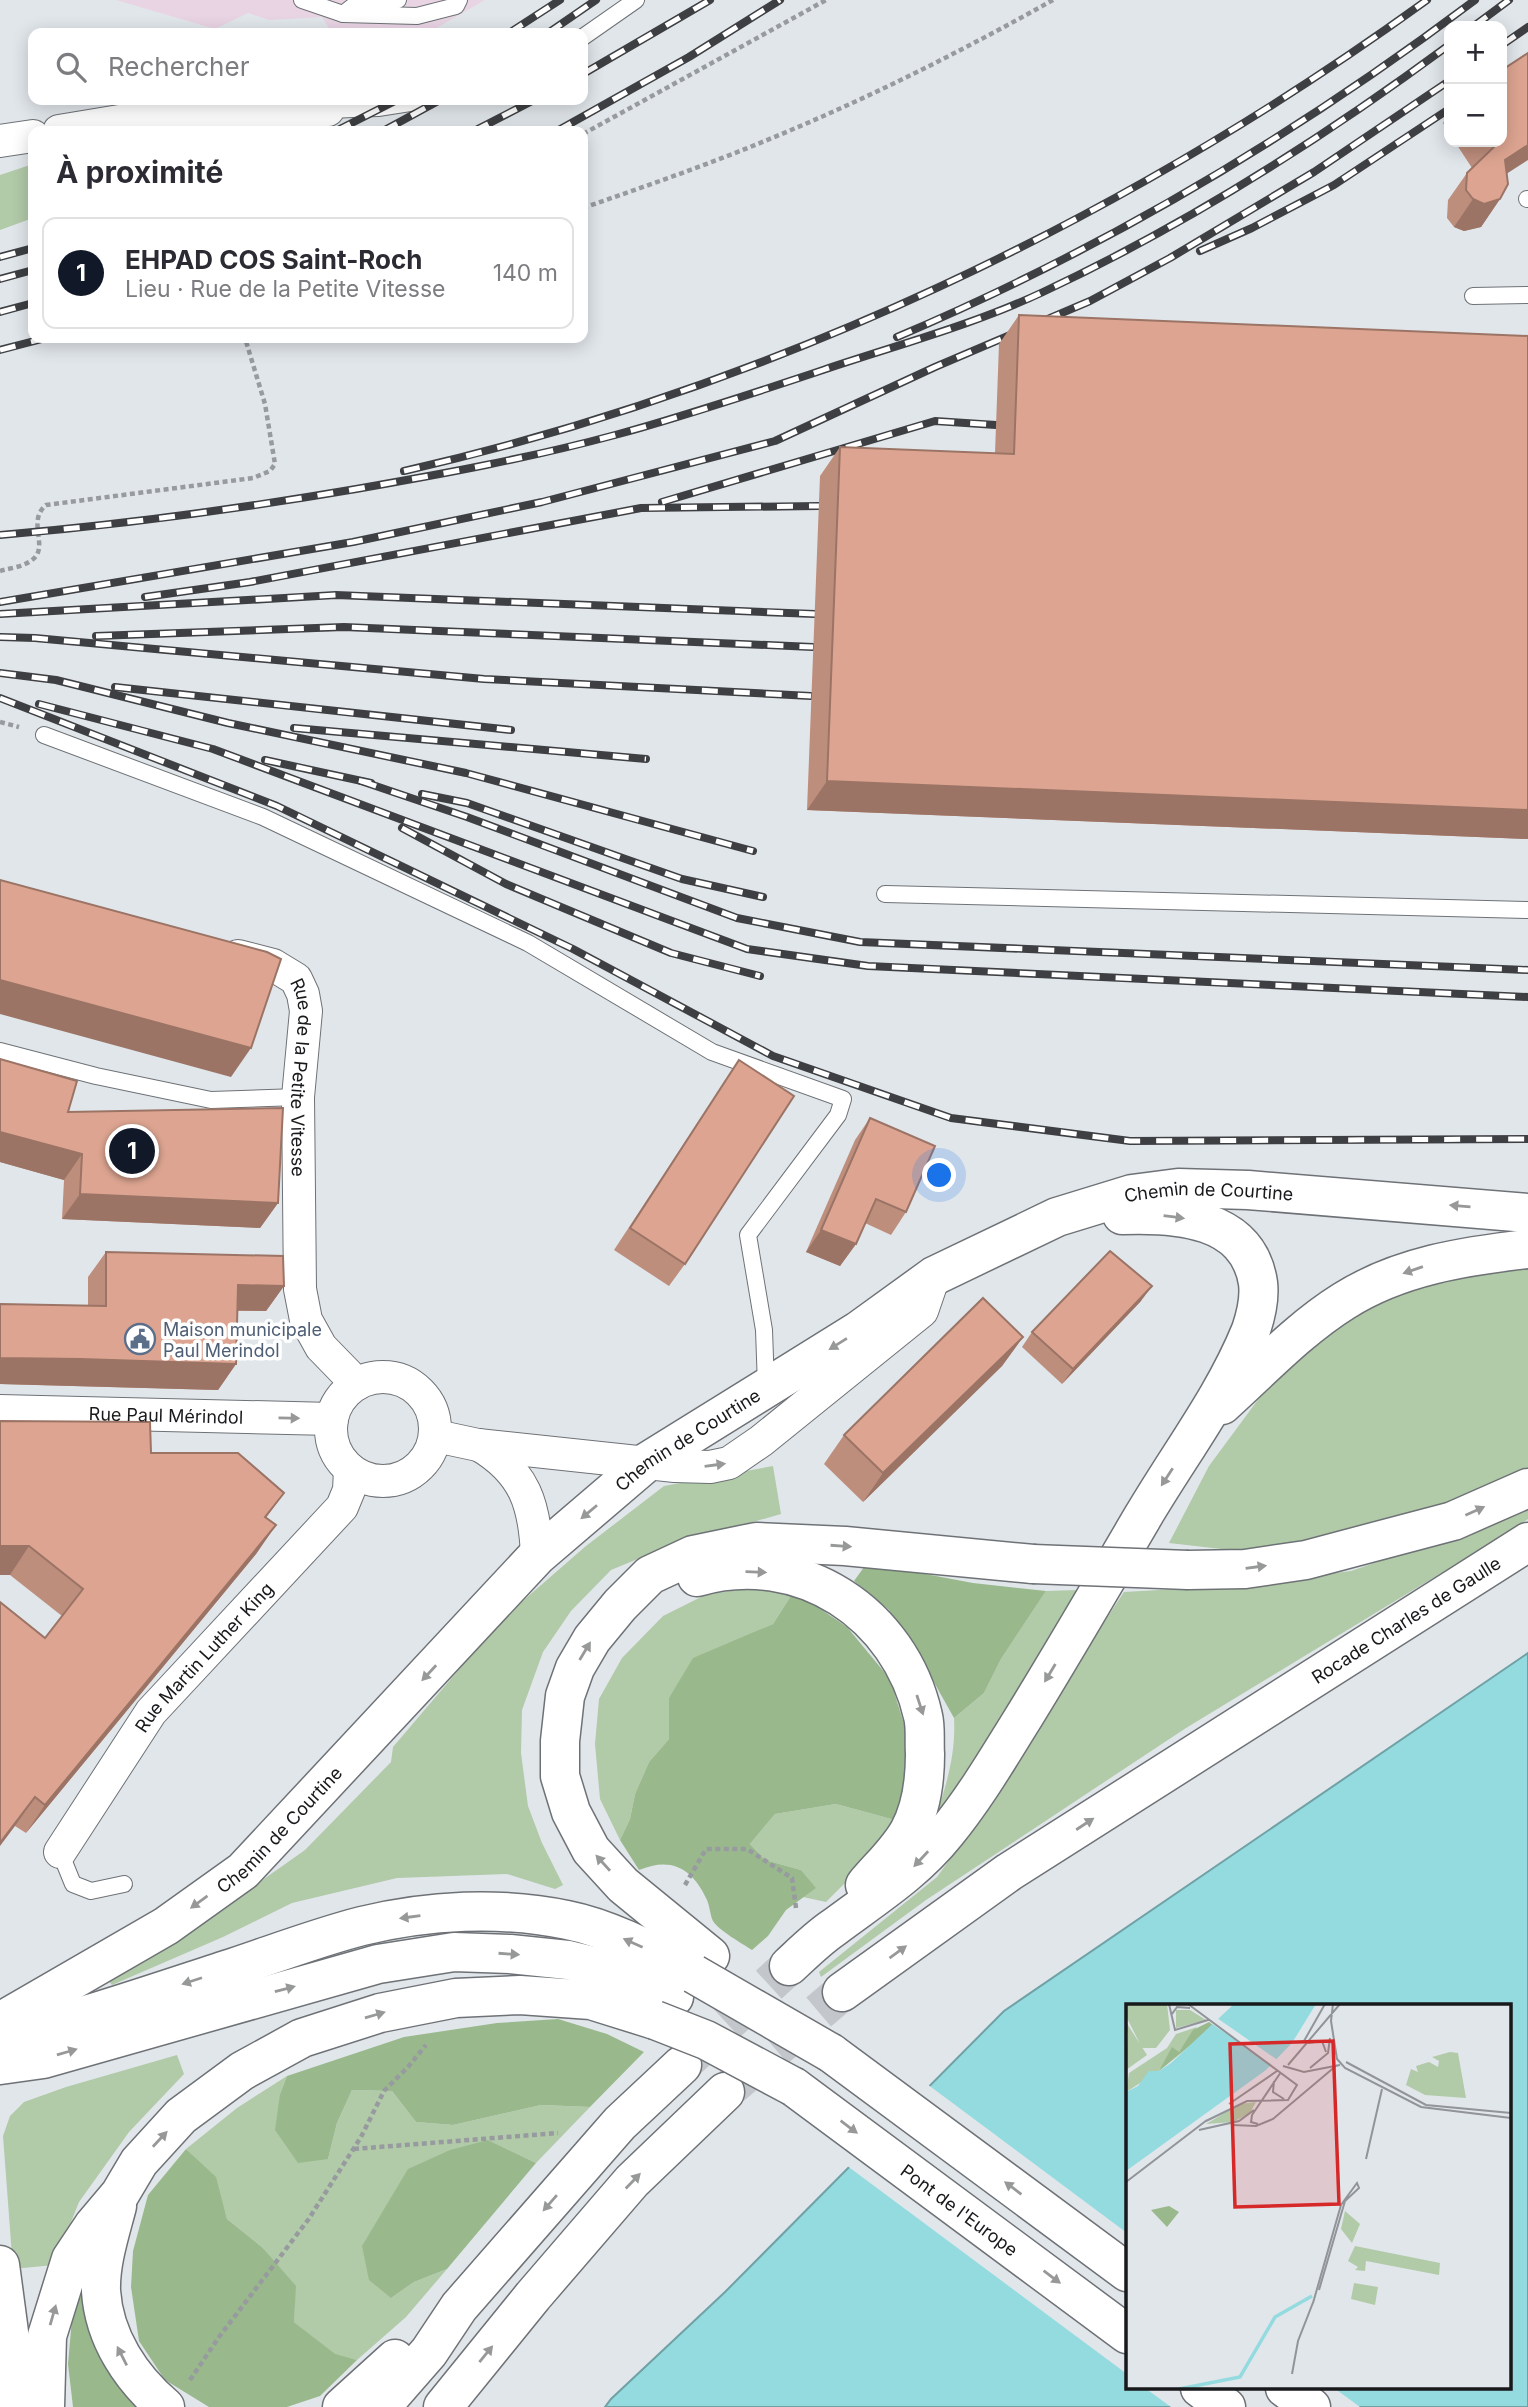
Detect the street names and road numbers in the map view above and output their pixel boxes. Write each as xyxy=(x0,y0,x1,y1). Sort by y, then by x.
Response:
street label: Rue de la Petite Vitesse xyxy=(286,975,317,1177)
street label: Chemin de Courtine xyxy=(1121,1178,1294,1206)
street label: Chemin de Courtine xyxy=(611,1384,764,1495)
street label: Rue Paul Mérindol xyxy=(88,1403,243,1427)
street label: Rocade Charles de Gaulle xyxy=(1308,1552,1504,1687)
street label: Rue Martin Luther King xyxy=(130,1578,277,1736)
street label: Chemin de Courtine xyxy=(212,1762,346,1897)
street label: Pont de l'Europe xyxy=(897,2159,1022,2260)

